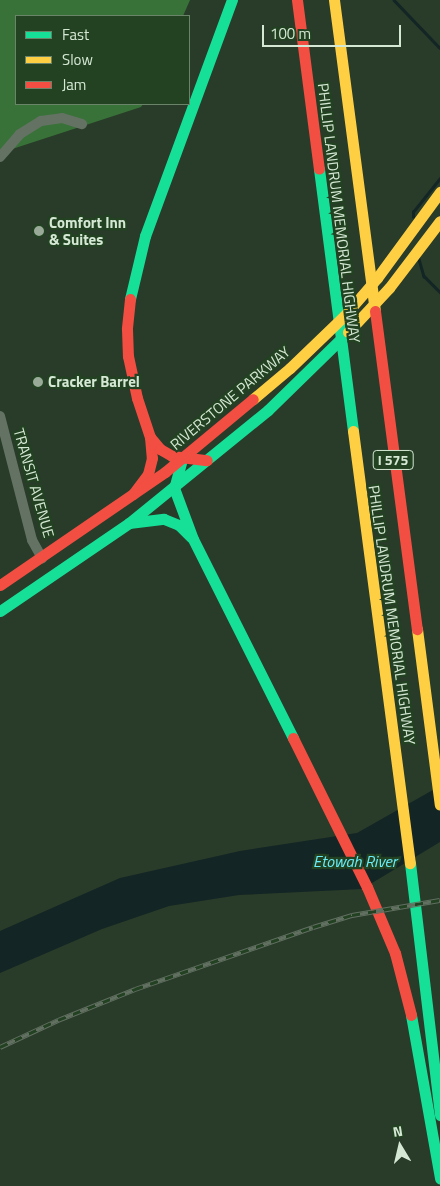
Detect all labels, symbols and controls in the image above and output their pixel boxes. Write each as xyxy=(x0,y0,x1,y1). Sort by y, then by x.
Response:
legend xyxy=(15,15,190,105)
scale bar xyxy=(265,15,404,47)
text: 100 m xyxy=(270,22,311,45)
text: Fast xyxy=(62,23,89,46)
text: Slow xyxy=(62,48,93,71)
text: Jam xyxy=(62,73,86,96)
street label: PHILLIP LANDRUM MEMORIAL HIGHWAY xyxy=(314,82,364,344)
place label: Comfort Inn & Suites xyxy=(49,213,126,248)
marker: Comfort Inn & Suites xyxy=(33,225,45,237)
street label: RIVERSTONE PARKWAY xyxy=(166,343,294,453)
place label: Cracker Barrel xyxy=(48,373,140,391)
marker: Cracker Barrel xyxy=(32,376,44,388)
street label: TRANSIT AVENUE xyxy=(10,426,58,540)
road number: I 575 xyxy=(372,448,414,472)
street label: PHILLIP LANDRUM MEMORIAL HIGHWAY xyxy=(365,484,419,746)
water label: Etowah River xyxy=(313,851,397,871)
text: N xyxy=(391,1120,404,1142)
north arrow xyxy=(375,1121,425,1171)

